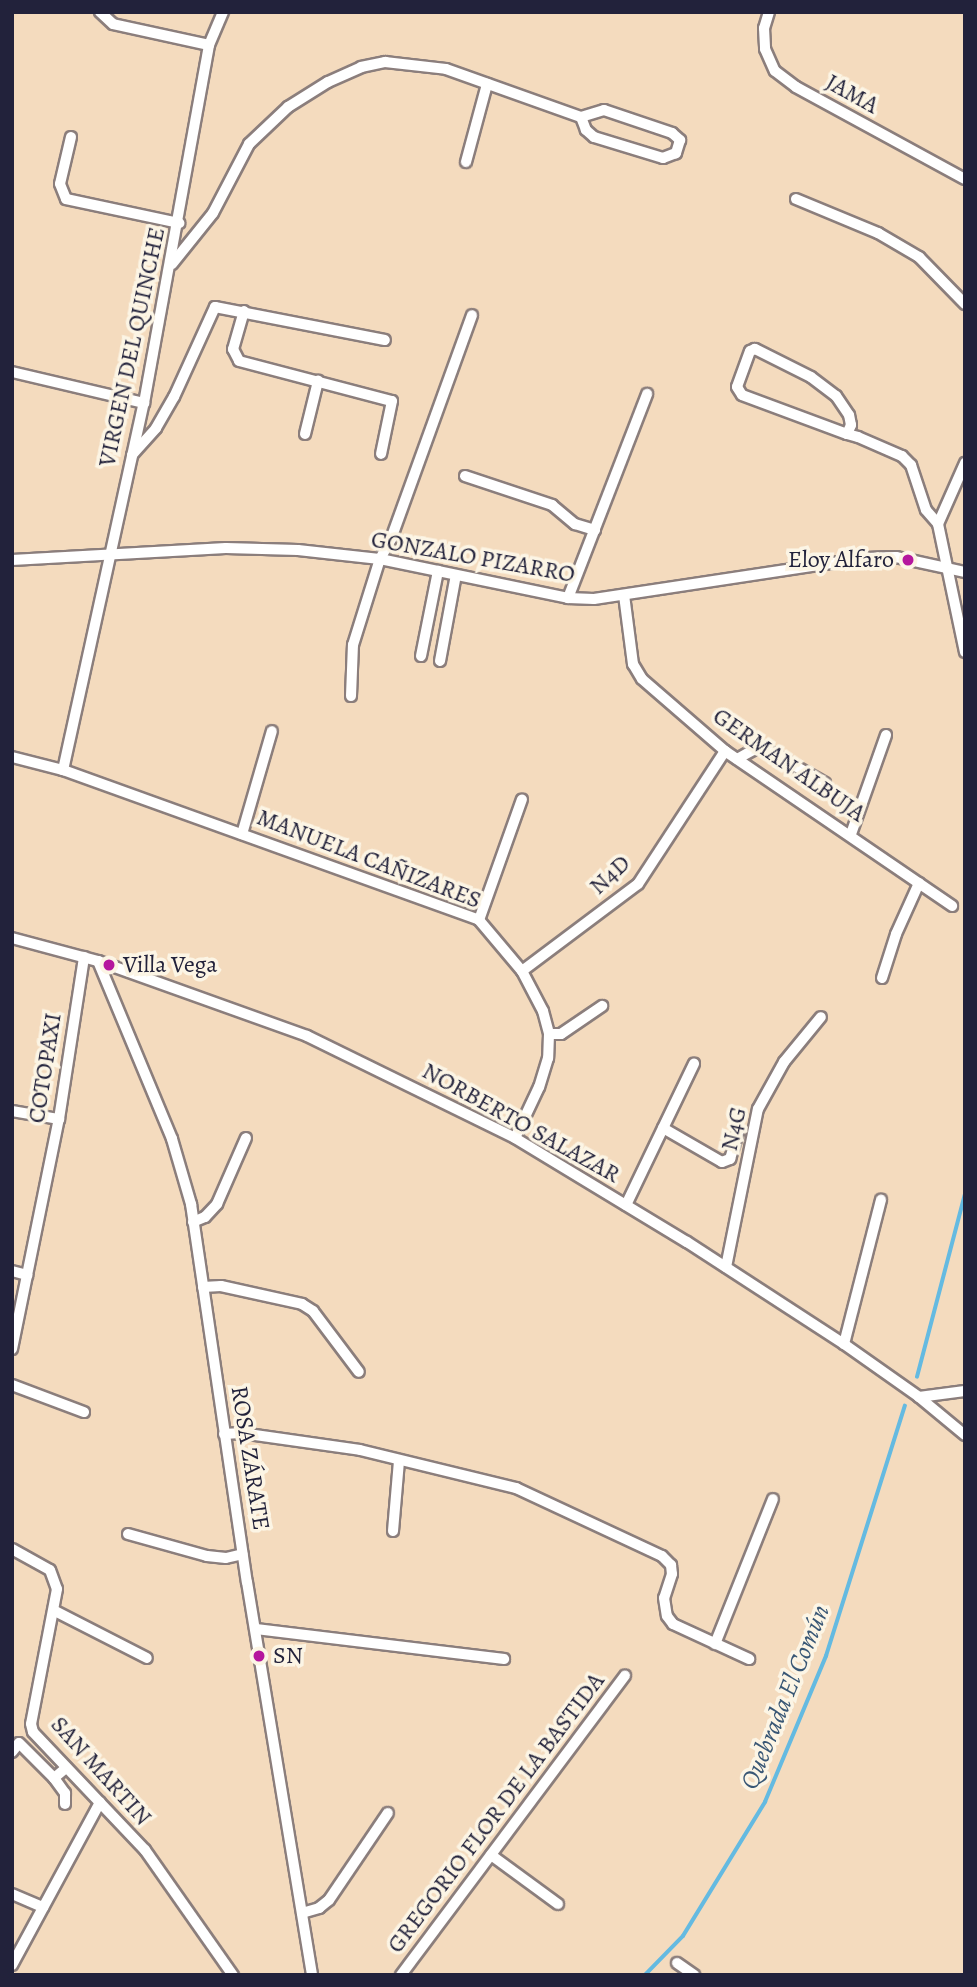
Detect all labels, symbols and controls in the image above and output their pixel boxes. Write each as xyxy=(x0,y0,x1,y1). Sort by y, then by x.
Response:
street label: JAMA xyxy=(821,68,883,120)
street label: VIRGEN DEL QUINCHE xyxy=(93,225,171,469)
street label: GONZALO PIZARRO xyxy=(369,525,577,589)
place label: Eloy Alfaro xyxy=(788,546,894,574)
marker: Eloy Alfaro xyxy=(900,552,916,568)
street label: GERMAN ALBUJA xyxy=(707,702,871,828)
street label: MANUELA CAÑIZARES xyxy=(253,803,485,915)
street label: N4D xyxy=(584,849,636,901)
place label: Villa Vega xyxy=(123,951,217,979)
marker: Villa Vega xyxy=(101,957,117,973)
street label: COTOPAXI xyxy=(22,1011,68,1125)
street label: NORBERTO SALAZAR xyxy=(417,1057,625,1189)
street label: N4G xyxy=(715,1104,753,1154)
street label: ROSA ZÁRATE xyxy=(224,1384,276,1532)
water label: Quebrada El Común xyxy=(734,1600,836,1794)
place label: SN xyxy=(273,1642,303,1670)
marker: SN xyxy=(251,1648,267,1664)
street label: GREGORIO FLOR DE LA BASTIDA xyxy=(381,1667,611,1959)
street label: SAN MARTIN xyxy=(45,1711,157,1831)

